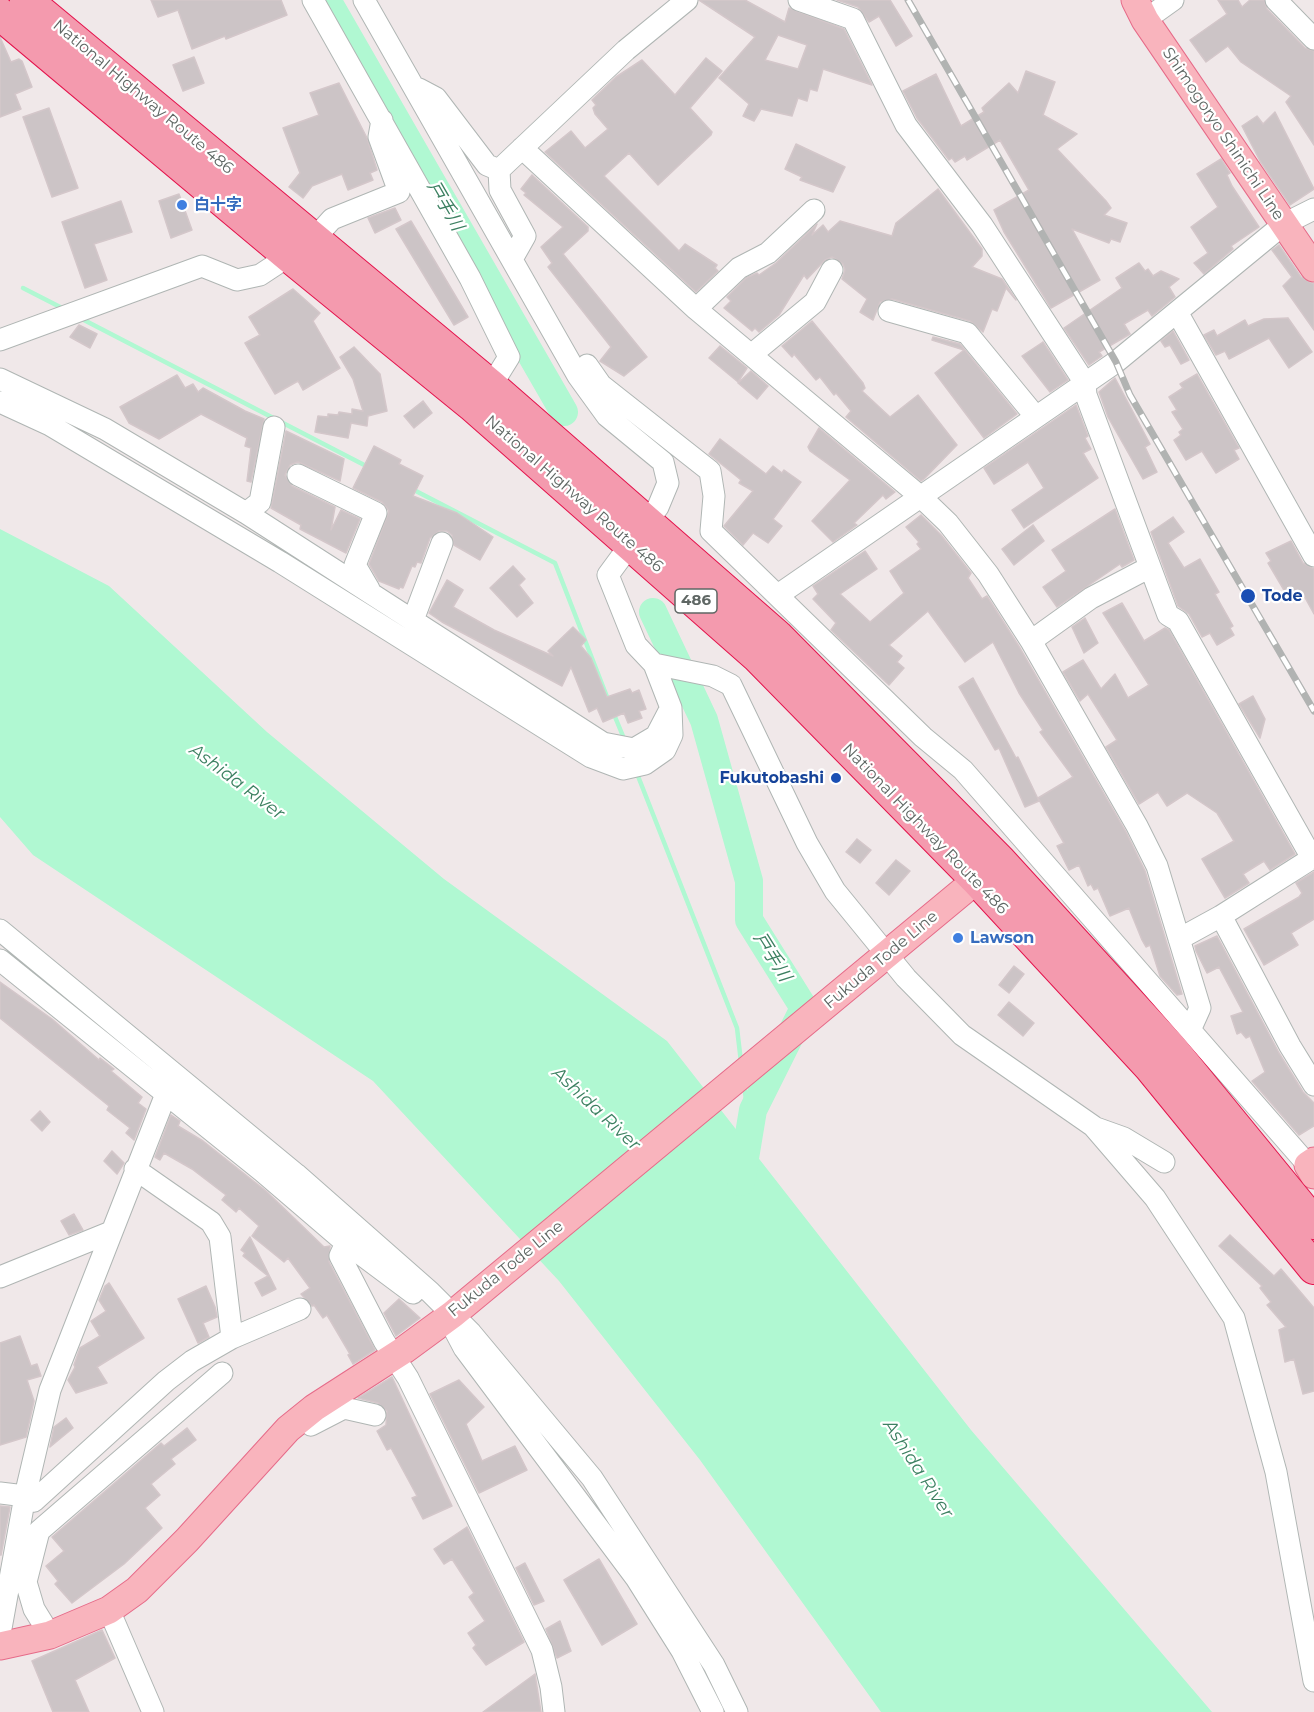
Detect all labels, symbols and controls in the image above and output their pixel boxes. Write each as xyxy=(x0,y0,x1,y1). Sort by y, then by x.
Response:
street label: National Highway Route 486 xyxy=(49,16,237,178)
street label: Shimogoryo Shinichi Line xyxy=(1158,44,1288,224)
water label: 戸手川 xyxy=(422,177,468,235)
place label: 白十字 xyxy=(194,195,242,215)
marker: 白十字 xyxy=(175,198,189,212)
street label: National Highway Route 486 xyxy=(481,411,667,577)
place label: Tode xyxy=(1262,586,1303,606)
marker: Tode xyxy=(1239,587,1257,605)
road number: 486 xyxy=(675,589,717,613)
water label: Ashida River xyxy=(185,739,289,825)
street label: National Highway Route 486 xyxy=(838,740,1012,918)
place label: Fukutobashi xyxy=(719,768,824,788)
marker: Fukutobashi xyxy=(829,771,843,785)
street label: Fukuda Tode Line xyxy=(820,907,942,1013)
water label: 戸手川 xyxy=(749,928,795,986)
place label: Lawson xyxy=(970,928,1034,948)
marker: Lawson xyxy=(951,931,965,945)
water label: Ashida River xyxy=(547,1063,645,1155)
street label: Fukuda Tode Line xyxy=(445,1217,567,1321)
water label: Ashida River xyxy=(878,1416,958,1522)

